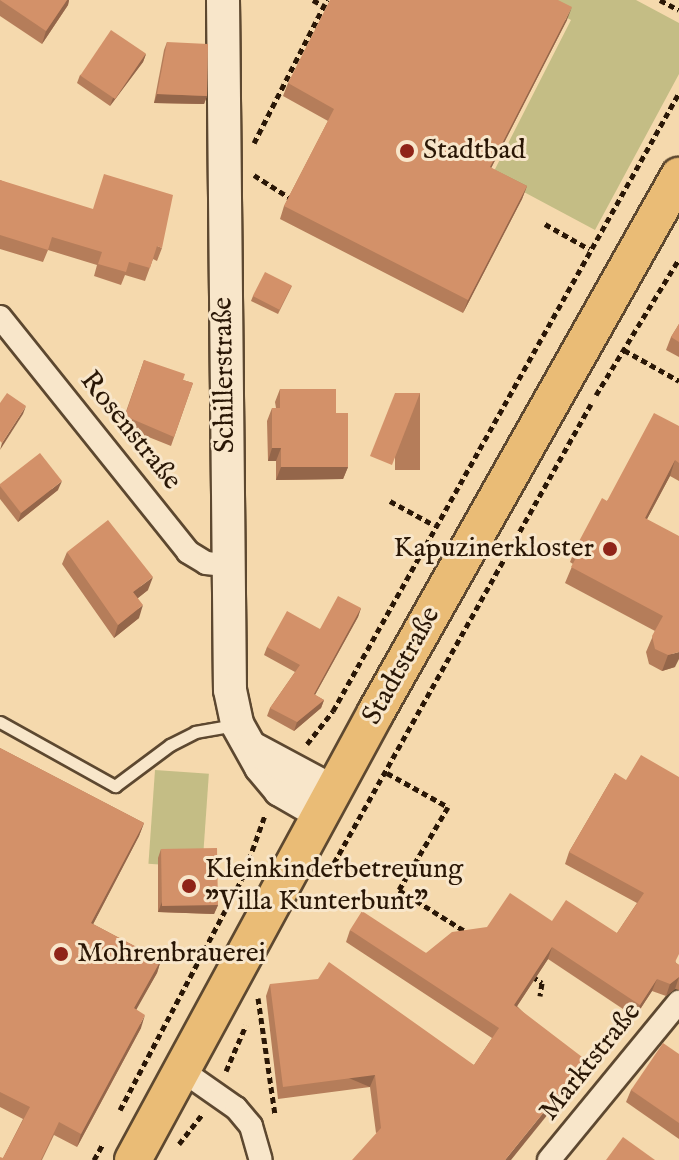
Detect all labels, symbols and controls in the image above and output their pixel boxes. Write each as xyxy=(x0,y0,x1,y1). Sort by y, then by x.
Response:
place label: Stadtbad xyxy=(423,134,526,168)
marker: Stadtbad xyxy=(398,142,416,160)
street label: Schillerstraße xyxy=(207,297,243,453)
street label: Rosenstraße xyxy=(72,365,188,497)
place label: Kapuzinerkloster xyxy=(394,532,594,566)
marker: Kapuzinerkloster xyxy=(601,540,619,558)
street label: Stadtstraße xyxy=(356,601,448,731)
place label: Kleinkinderbetreuung "Villa Kunterbunt" xyxy=(205,853,463,919)
marker: Kleinkinderbetreuung "Villa Kunterbunt" xyxy=(180,877,198,895)
place label: Mohrenbrauerei xyxy=(77,937,266,971)
marker: Mohrenbrauerei xyxy=(52,945,70,963)
street label: Marktstraße xyxy=(533,996,649,1128)

